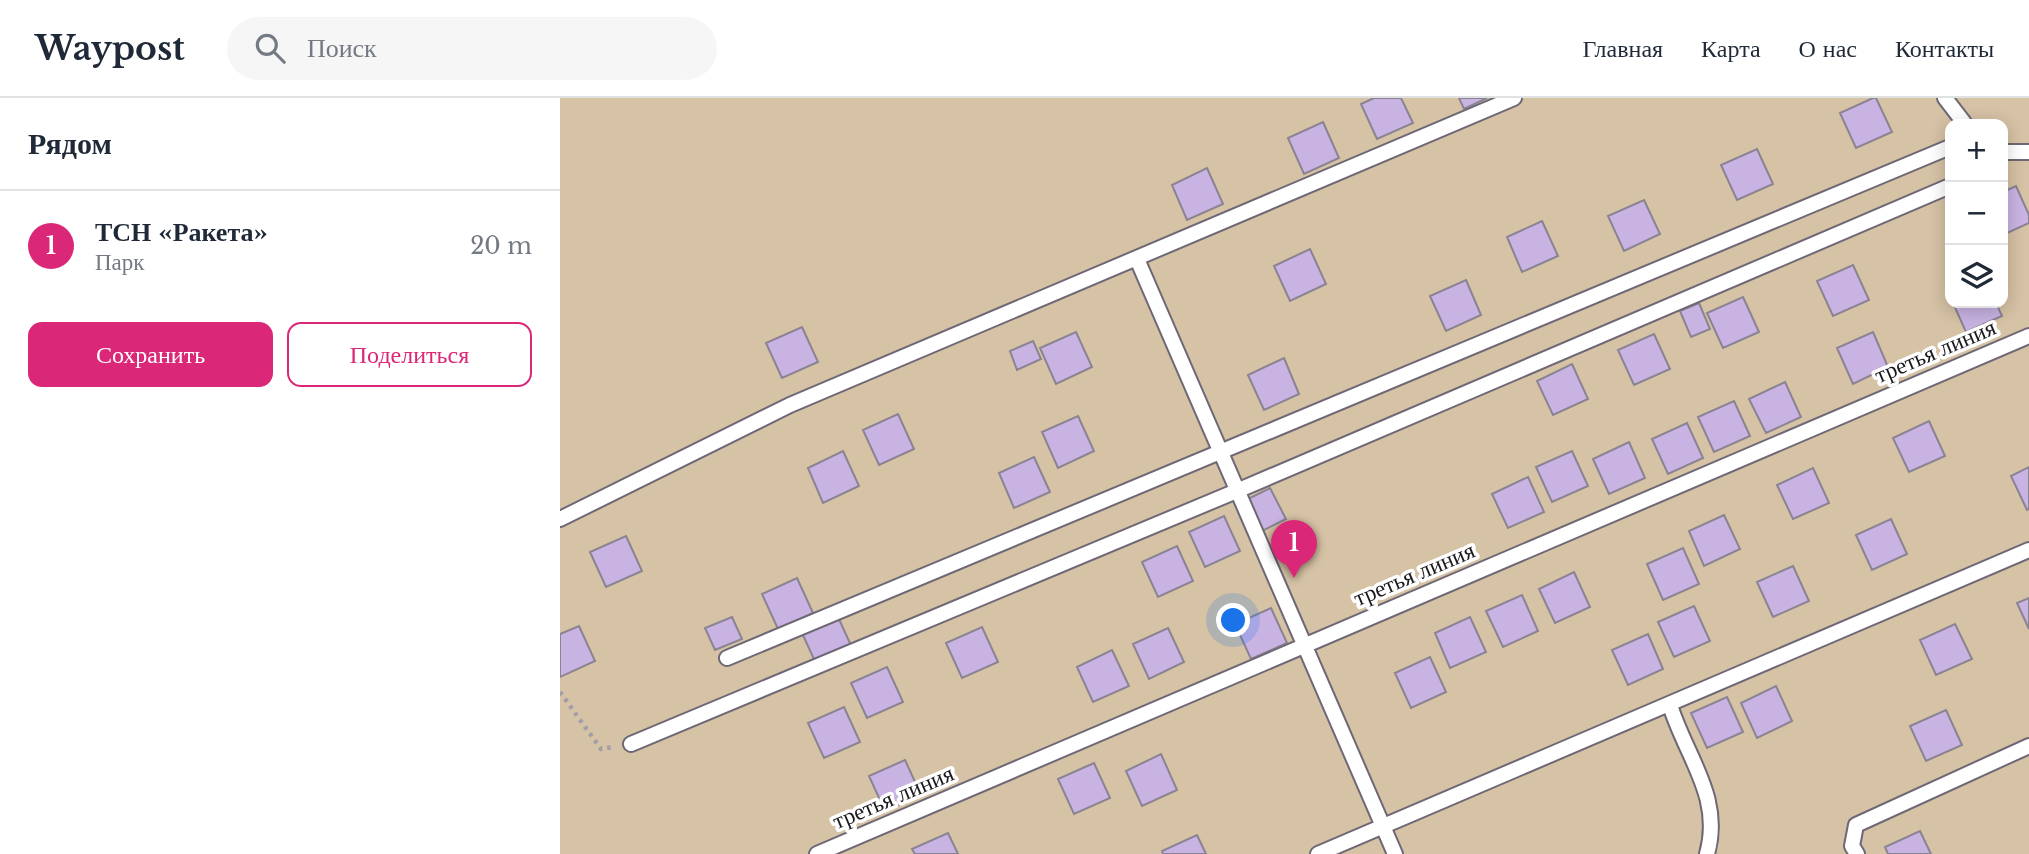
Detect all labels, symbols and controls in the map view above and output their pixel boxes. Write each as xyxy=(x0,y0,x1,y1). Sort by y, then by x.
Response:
search box xyxy=(227,17,717,80)
text: Waypost xyxy=(35,28,185,69)
icon: search xyxy=(251,29,289,67)
text: Поиск xyxy=(307,32,377,64)
text: Главная xyxy=(1583,34,1663,63)
text: Карта xyxy=(1701,34,1761,63)
text: О нас xyxy=(1799,34,1857,63)
text: Контакты xyxy=(1895,34,1994,63)
map controls xyxy=(1945,119,2008,308)
button: + xyxy=(1945,119,2008,182)
text: Рядом xyxy=(28,125,112,162)
button: − xyxy=(1945,182,2008,245)
text: ТСН «Ракета» xyxy=(95,216,268,248)
text: 1 xyxy=(46,232,56,260)
text: 20 m xyxy=(470,232,532,260)
button: layers xyxy=(1945,245,2008,308)
text: Парк xyxy=(95,248,145,276)
street label: третья линия xyxy=(1870,313,2000,389)
button: Сохранить xyxy=(28,322,273,387)
button: Поделиться xyxy=(287,322,532,387)
pin: 1 xyxy=(1271,520,1317,578)
street label: третья линия xyxy=(1349,536,1479,612)
your location xyxy=(1216,603,1250,637)
street label: третья линия xyxy=(828,759,958,835)

